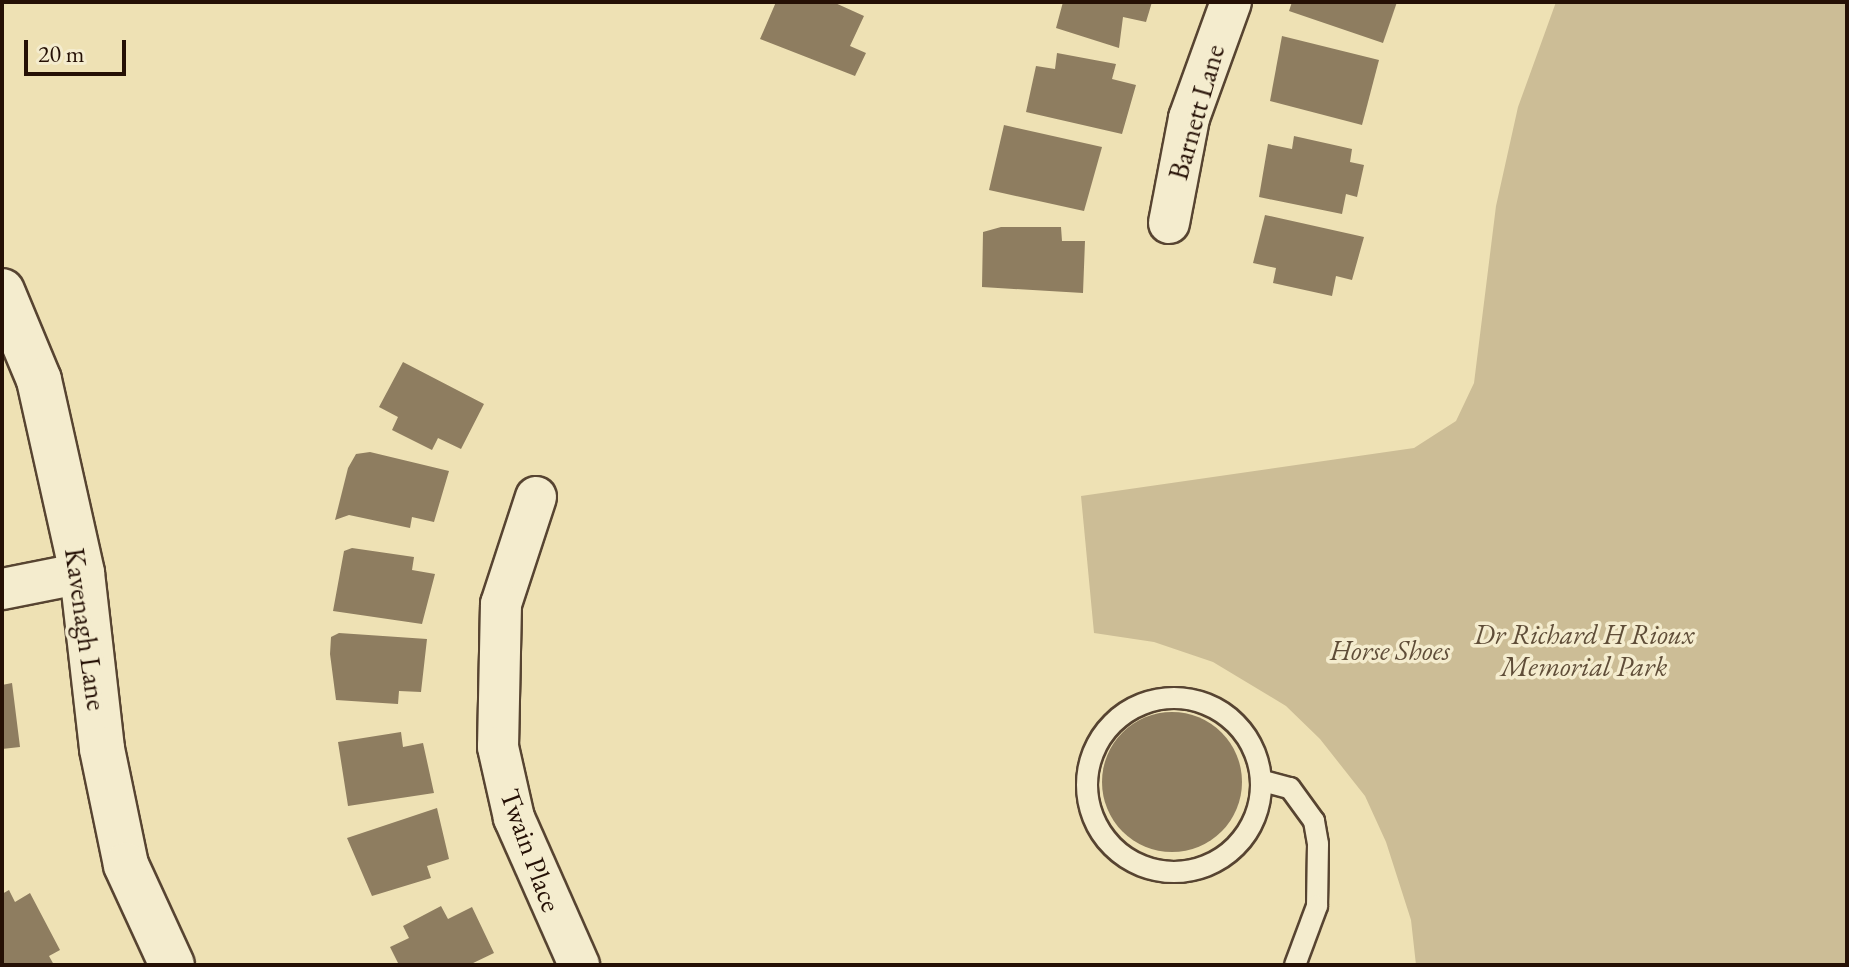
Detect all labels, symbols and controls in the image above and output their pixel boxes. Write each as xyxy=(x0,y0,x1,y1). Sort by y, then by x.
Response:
scale bar xyxy=(28,24,130,74)
text: 20 m xyxy=(38,38,85,69)
street label: Barnett Lane xyxy=(1161,41,1231,183)
street label: Kavenagh Lane xyxy=(58,546,114,712)
park label: Dr Richard H Rioux Memorial Park xyxy=(1474,617,1694,683)
park label: Horse Shoes xyxy=(1330,633,1450,667)
street label: Twain Place xyxy=(493,784,569,916)

